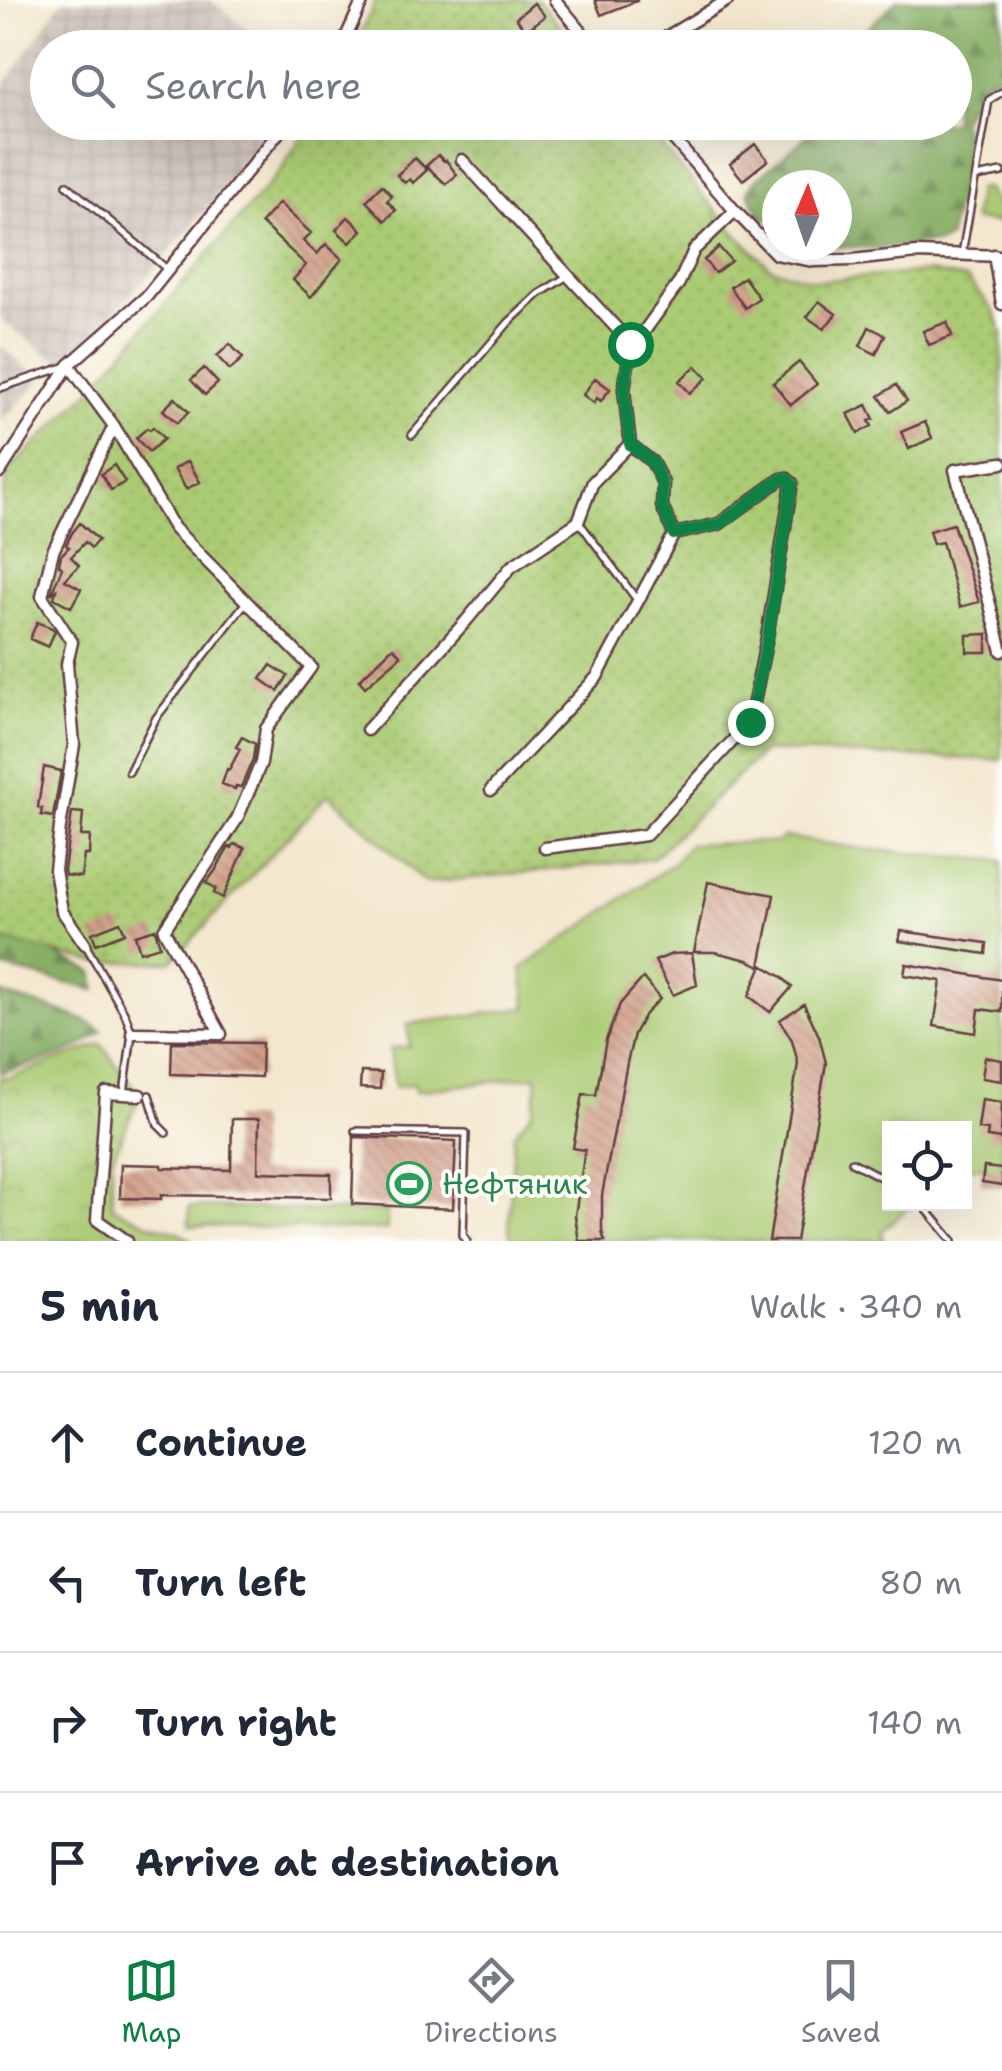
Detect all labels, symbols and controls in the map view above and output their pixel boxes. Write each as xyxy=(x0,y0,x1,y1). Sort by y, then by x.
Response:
search box xyxy=(30,30,972,140)
icon: search xyxy=(65,58,120,113)
text: Search here xyxy=(145,60,362,111)
north arrow xyxy=(762,170,852,260)
route start xyxy=(608,322,654,368)
route end xyxy=(728,700,774,746)
map controls xyxy=(882,1121,972,1211)
button: locate xyxy=(882,1121,972,1211)
sports icon: Нефтяник xyxy=(386,1161,432,1207)
place label: Нефтяник xyxy=(442,1163,588,1204)
text: 5 min xyxy=(40,1278,159,1334)
text: Walk · 340 m xyxy=(750,1285,962,1328)
icon: ahead xyxy=(40,1415,95,1470)
text: Continue xyxy=(135,1417,307,1468)
text: 120 m xyxy=(868,1421,962,1464)
icon: left xyxy=(40,1555,95,1610)
text: Turn left xyxy=(135,1557,307,1608)
text: 80 m xyxy=(879,1561,962,1604)
icon: right xyxy=(40,1695,95,1750)
text: Turn right xyxy=(135,1697,337,1748)
text: 140 m xyxy=(867,1701,962,1744)
icon: arrive xyxy=(40,1835,95,1890)
text: Arrive at destination xyxy=(135,1837,559,1888)
tab: Map xyxy=(122,1953,181,2051)
tab: Directions xyxy=(424,1953,558,2051)
tab: Saved xyxy=(801,1953,880,2051)

